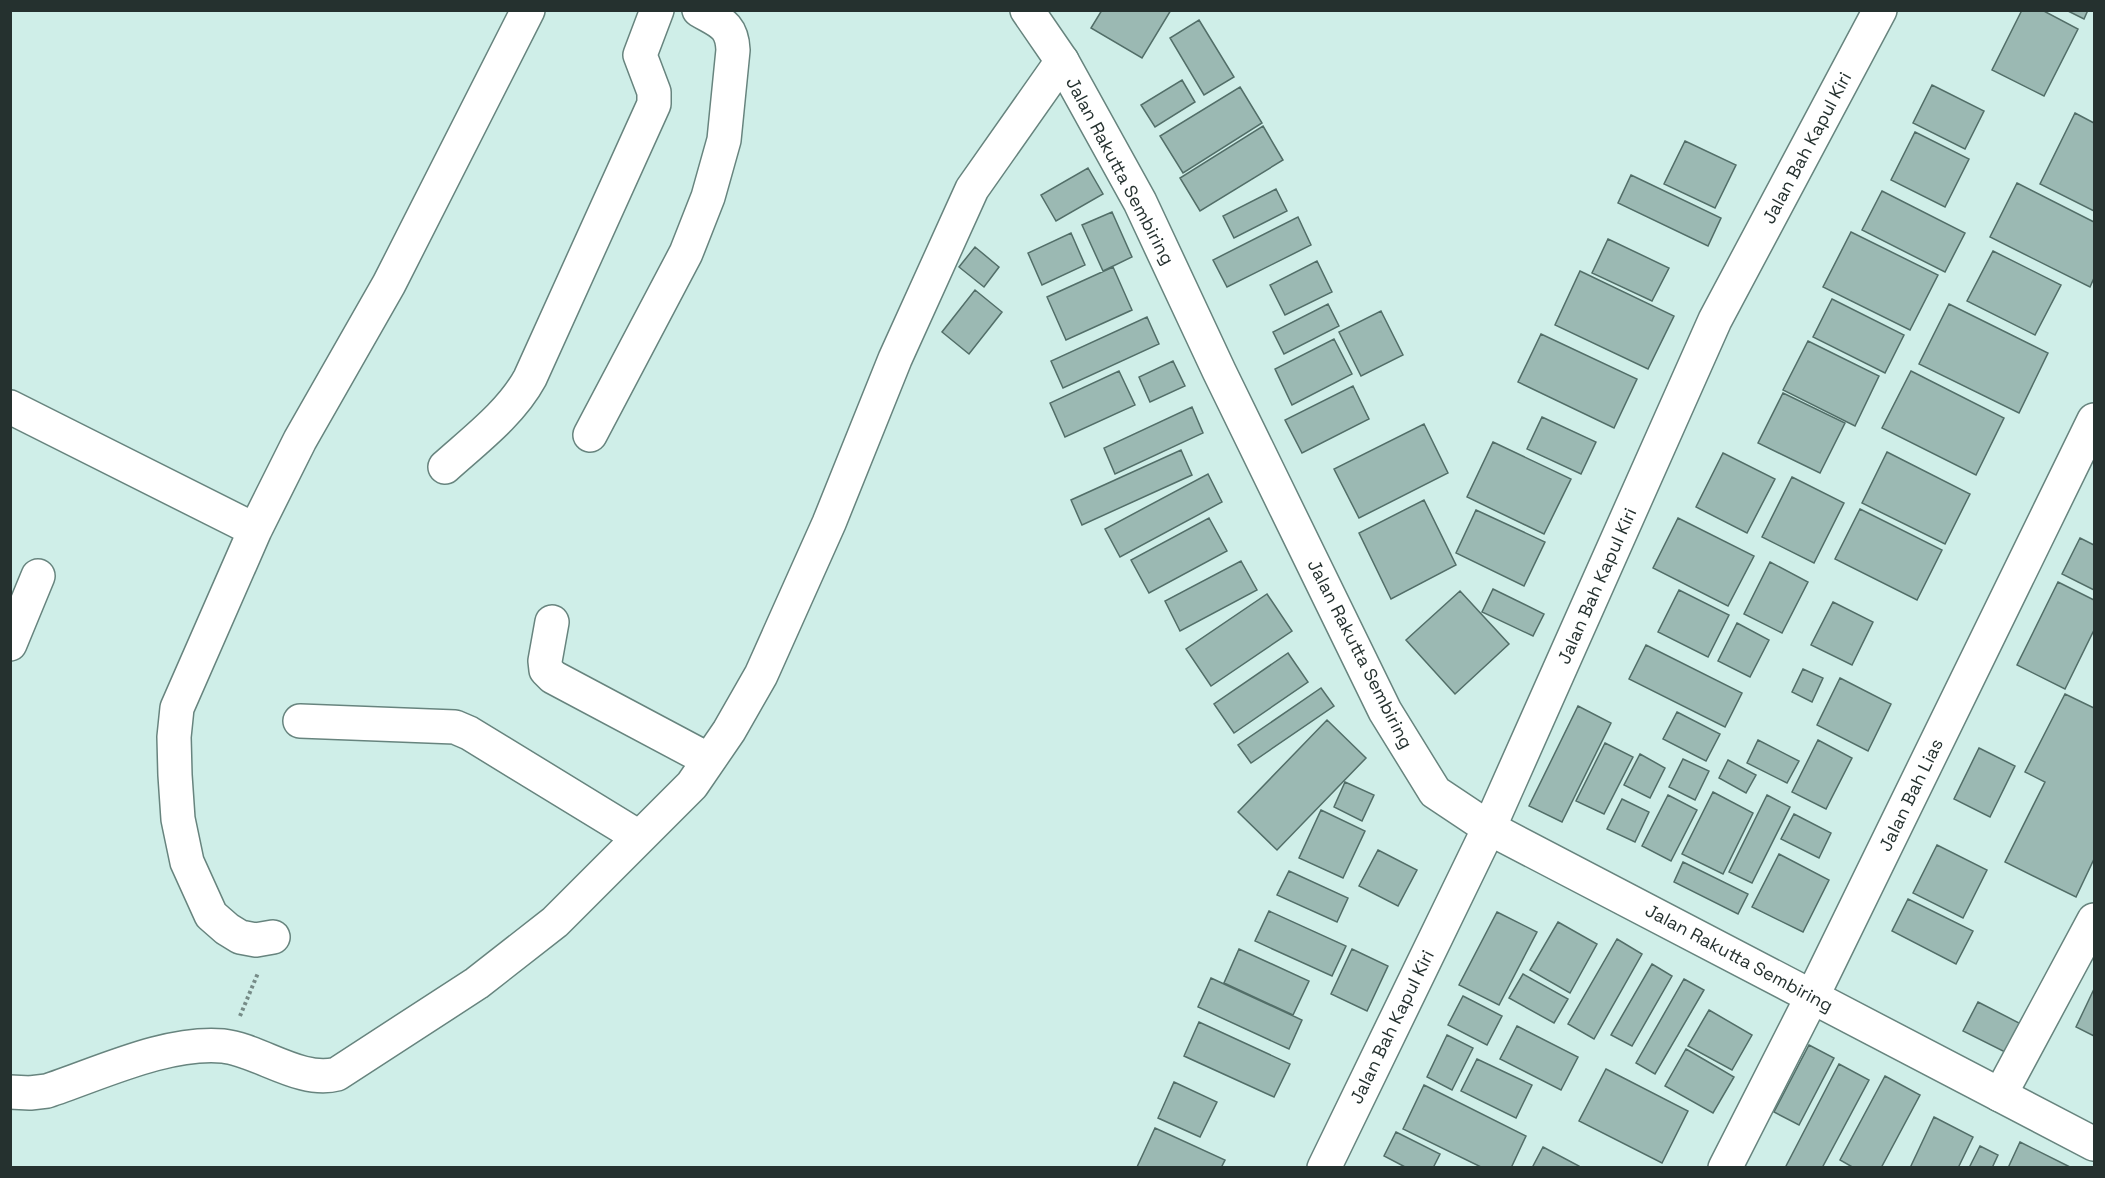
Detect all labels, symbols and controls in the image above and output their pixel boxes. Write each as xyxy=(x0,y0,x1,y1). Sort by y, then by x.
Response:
street label: Jalan Bah Kapul Kiri xyxy=(1757,68,1856,228)
street label: Jalan Rakutta Sembiring xyxy=(1061,73,1180,269)
street label: Jalan Bah Kapul Kiri xyxy=(1552,504,1641,667)
street label: Jalan Rakutta Sembiring xyxy=(1303,555,1418,752)
street label: Jalan Bah Lias xyxy=(1873,734,1948,855)
street label: Jalan Rakutta Sembiring xyxy=(1641,898,1837,1017)
street label: Jalan Bah Kapul Kiri xyxy=(1344,946,1439,1108)

